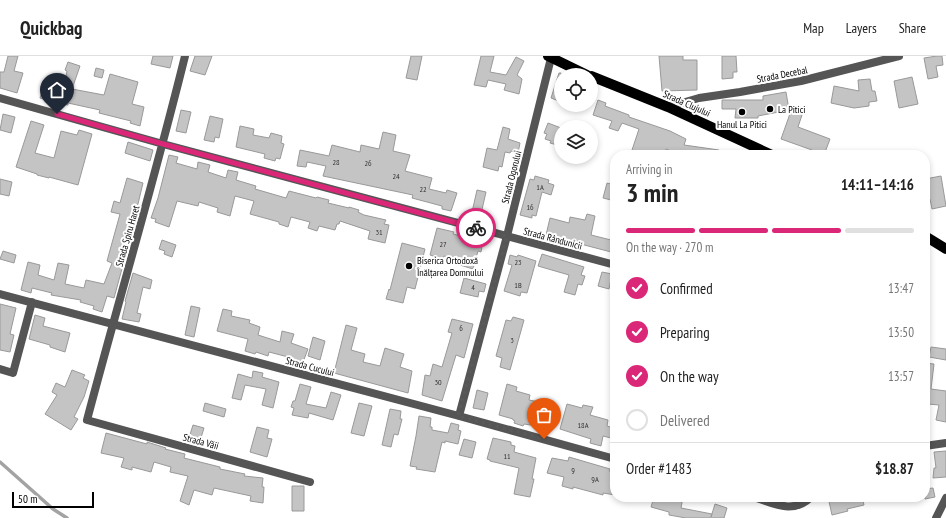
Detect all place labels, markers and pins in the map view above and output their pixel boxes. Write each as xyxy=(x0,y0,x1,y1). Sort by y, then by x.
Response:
pin xyxy=(40,73,74,114)
place label: La Pitici xyxy=(778,103,805,116)
marker: La Pitici xyxy=(765,104,775,114)
marker: Hanul La Pitici xyxy=(737,107,747,117)
place label: Hanul La Pitici xyxy=(717,118,767,131)
place label: Biserica Ortodoxă Înălțarea Domnului xyxy=(416,254,483,279)
marker: Biserica Ortodoxă Înălțarea Domnului xyxy=(404,261,414,271)
pin xyxy=(527,398,561,439)

